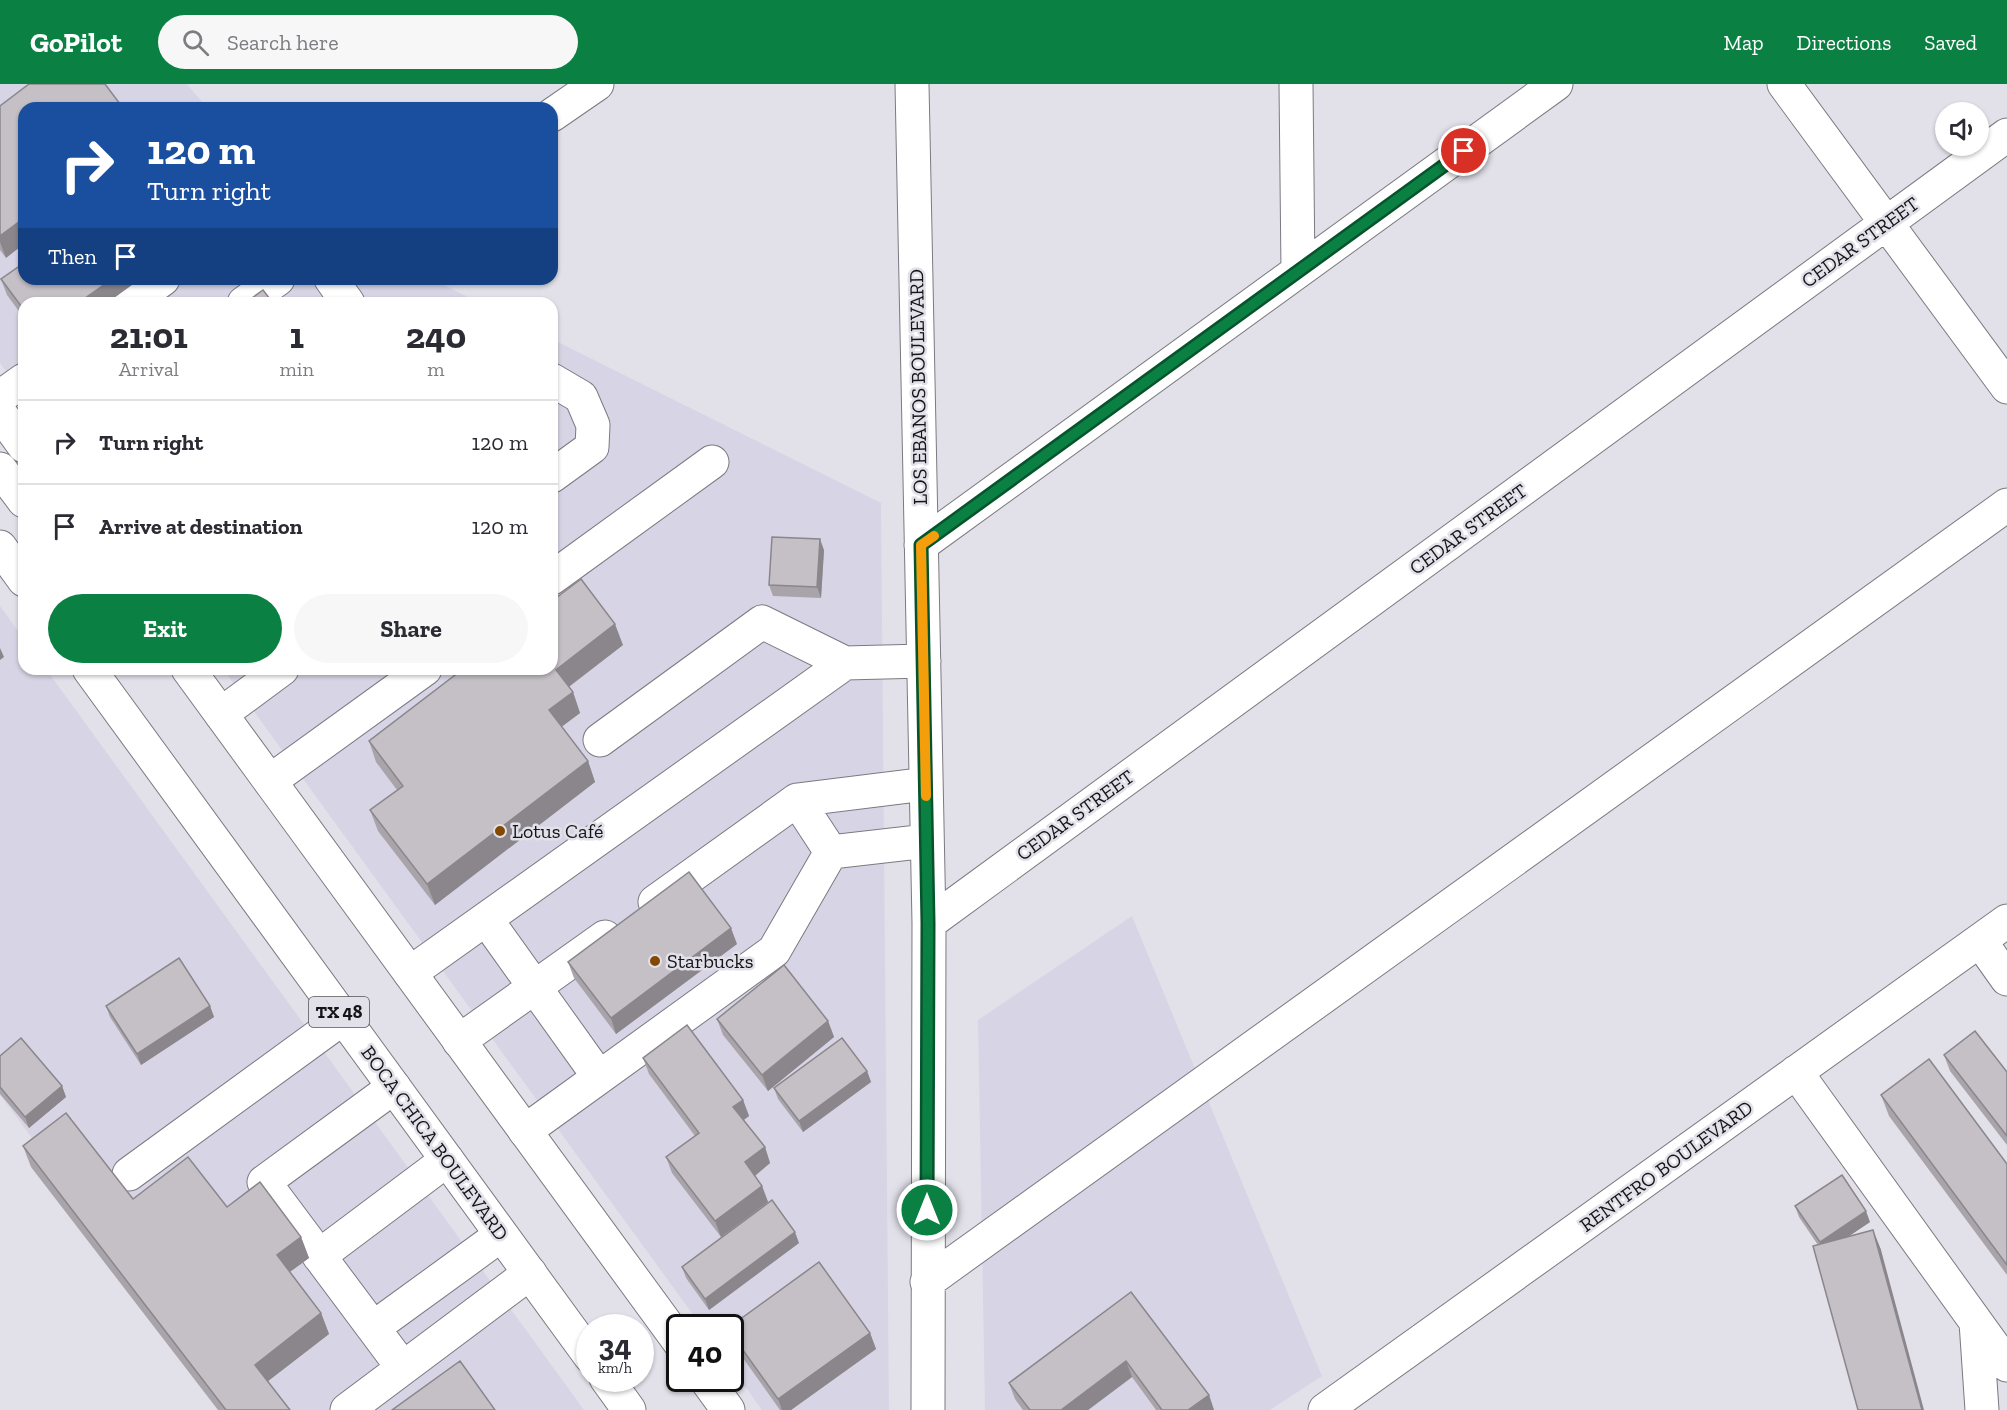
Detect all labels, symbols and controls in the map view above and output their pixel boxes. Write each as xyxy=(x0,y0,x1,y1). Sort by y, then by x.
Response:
search box xyxy=(158,15,578,69)
text: GoPilot xyxy=(30,26,122,59)
icon: search xyxy=(179,26,212,59)
text: Search here xyxy=(227,29,338,56)
text: Map xyxy=(1724,30,1764,55)
text: Directions xyxy=(1797,30,1891,55)
text: Saved xyxy=(1924,30,1977,55)
map controls xyxy=(1935,102,1989,156)
button: sound xyxy=(1935,102,1989,156)
text: 120 m xyxy=(147,124,255,175)
pin xyxy=(1438,125,1489,176)
icon: right xyxy=(48,126,126,204)
icon: arrive xyxy=(1447,134,1480,167)
text: Turn right xyxy=(147,175,271,207)
street label: CEDAR STREET xyxy=(1797,191,1923,293)
icon: arrive xyxy=(109,240,142,273)
text: Then xyxy=(48,243,97,270)
street label: LOS EBANOS BOULEVARD xyxy=(904,269,932,505)
text: 21:01 xyxy=(110,314,188,357)
text: 1 xyxy=(289,314,304,357)
text: 240 xyxy=(406,314,466,357)
text: Arrival xyxy=(119,357,179,381)
text: min xyxy=(280,357,314,381)
text: m xyxy=(427,357,445,381)
icon: right xyxy=(48,426,81,459)
text: Turn right xyxy=(99,429,203,456)
text: 120 m xyxy=(472,429,528,456)
street label: CEDAR STREET xyxy=(1405,478,1531,580)
icon: arrive xyxy=(48,510,81,543)
text: Arrive at destination xyxy=(99,513,302,540)
text: 120 m xyxy=(472,513,528,540)
button: Exit xyxy=(48,594,282,663)
button: Share xyxy=(294,594,528,663)
street label: CEDAR STREET xyxy=(1012,764,1138,866)
place label: Lotus Café xyxy=(512,819,603,843)
marker: Lotus Café xyxy=(493,824,507,838)
place label: Starbucks xyxy=(667,949,753,973)
marker: Starbucks xyxy=(648,954,662,968)
road number: TX 48 xyxy=(309,997,369,1027)
street label: BOCA CHICA BOULEVARD xyxy=(356,1041,514,1245)
street label: RENTFRO BOULEVARD xyxy=(1575,1095,1757,1237)
position arrow xyxy=(895,1178,959,1242)
speed limit sign: 40 xyxy=(666,1314,744,1392)
text: 34 xyxy=(598,1328,632,1364)
text: km/h xyxy=(598,1359,632,1377)

